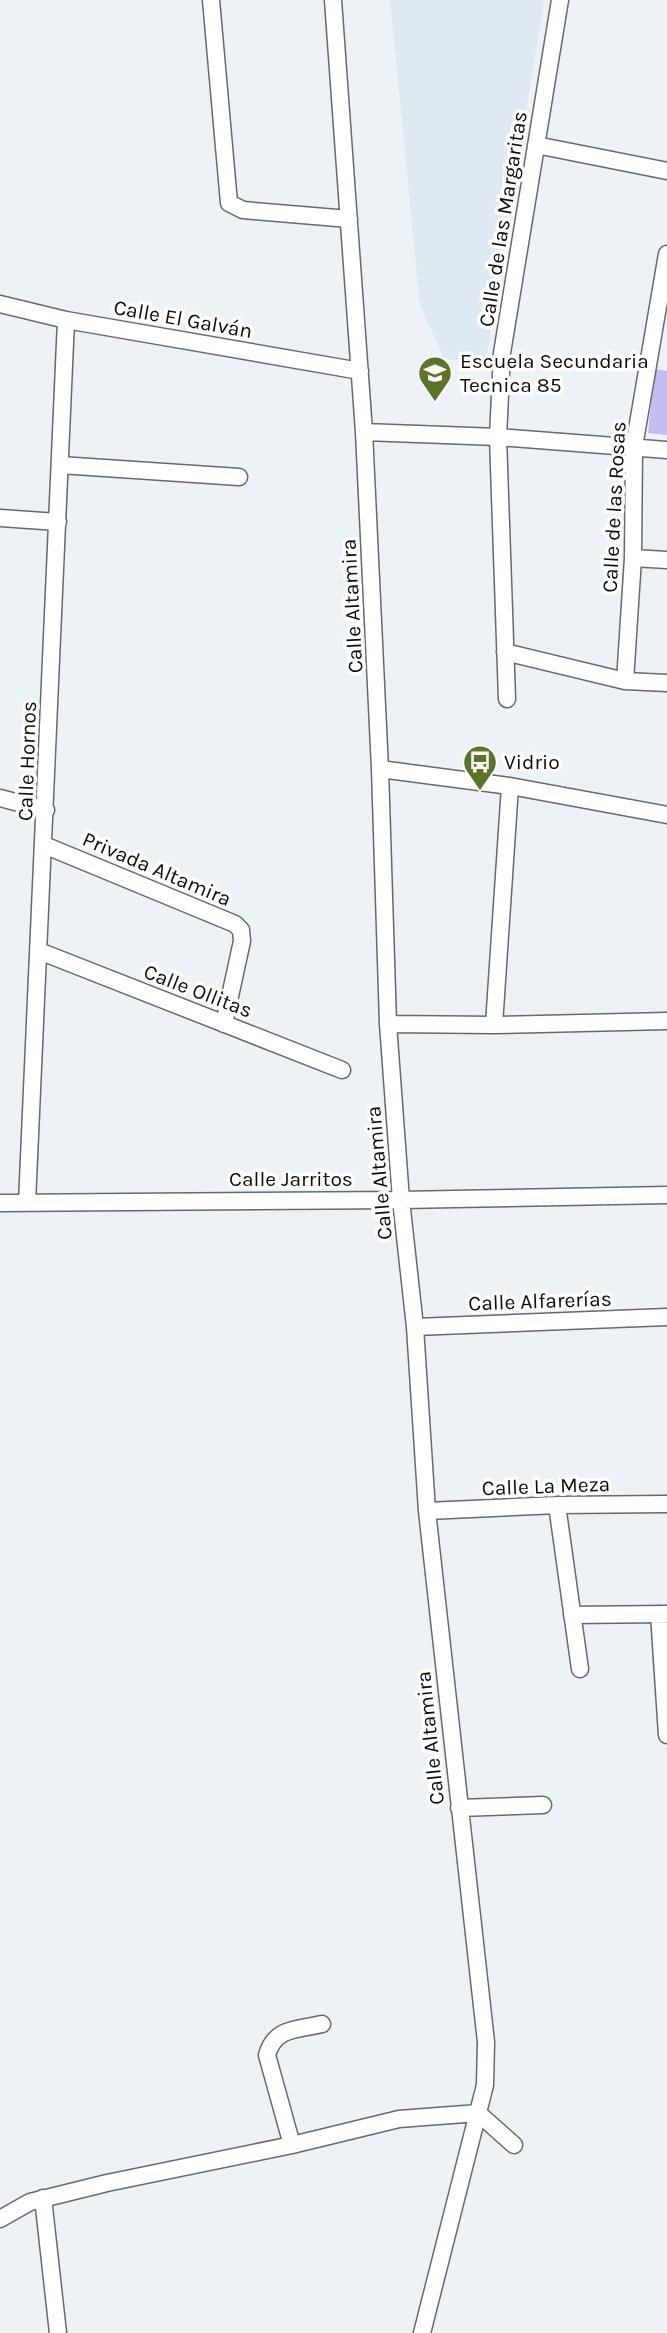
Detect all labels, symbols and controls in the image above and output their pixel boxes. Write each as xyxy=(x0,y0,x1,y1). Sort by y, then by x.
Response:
street label: Calle de las Margaritas xyxy=(474,109,532,329)
street label: Calle El Galván xyxy=(112,295,254,343)
place label: Escuela Secundaria Tecnica 85 xyxy=(460,349,649,397)
school or university icon: Escuela Secundaria Tecnica 85 xyxy=(416,354,454,403)
street label: Calle de las Rosas xyxy=(598,421,630,593)
street label: Calle Altamira xyxy=(336,538,368,674)
street label: Calle Hornos xyxy=(13,700,41,822)
bus stop icon: Vidrio xyxy=(461,743,499,792)
place label: Vidrio xyxy=(504,750,560,774)
street label: Privada Altamira xyxy=(79,827,235,911)
street label: Calle Ollitas xyxy=(140,959,256,1023)
street label: Calle Altamira xyxy=(361,1105,397,1241)
street label: Calle Jarritos xyxy=(229,1167,353,1191)
street label: Calle Alfarerías xyxy=(468,1287,612,1315)
street label: Calle La Meza xyxy=(481,1472,611,1500)
street label: Calle Altamira xyxy=(411,1670,449,1806)

